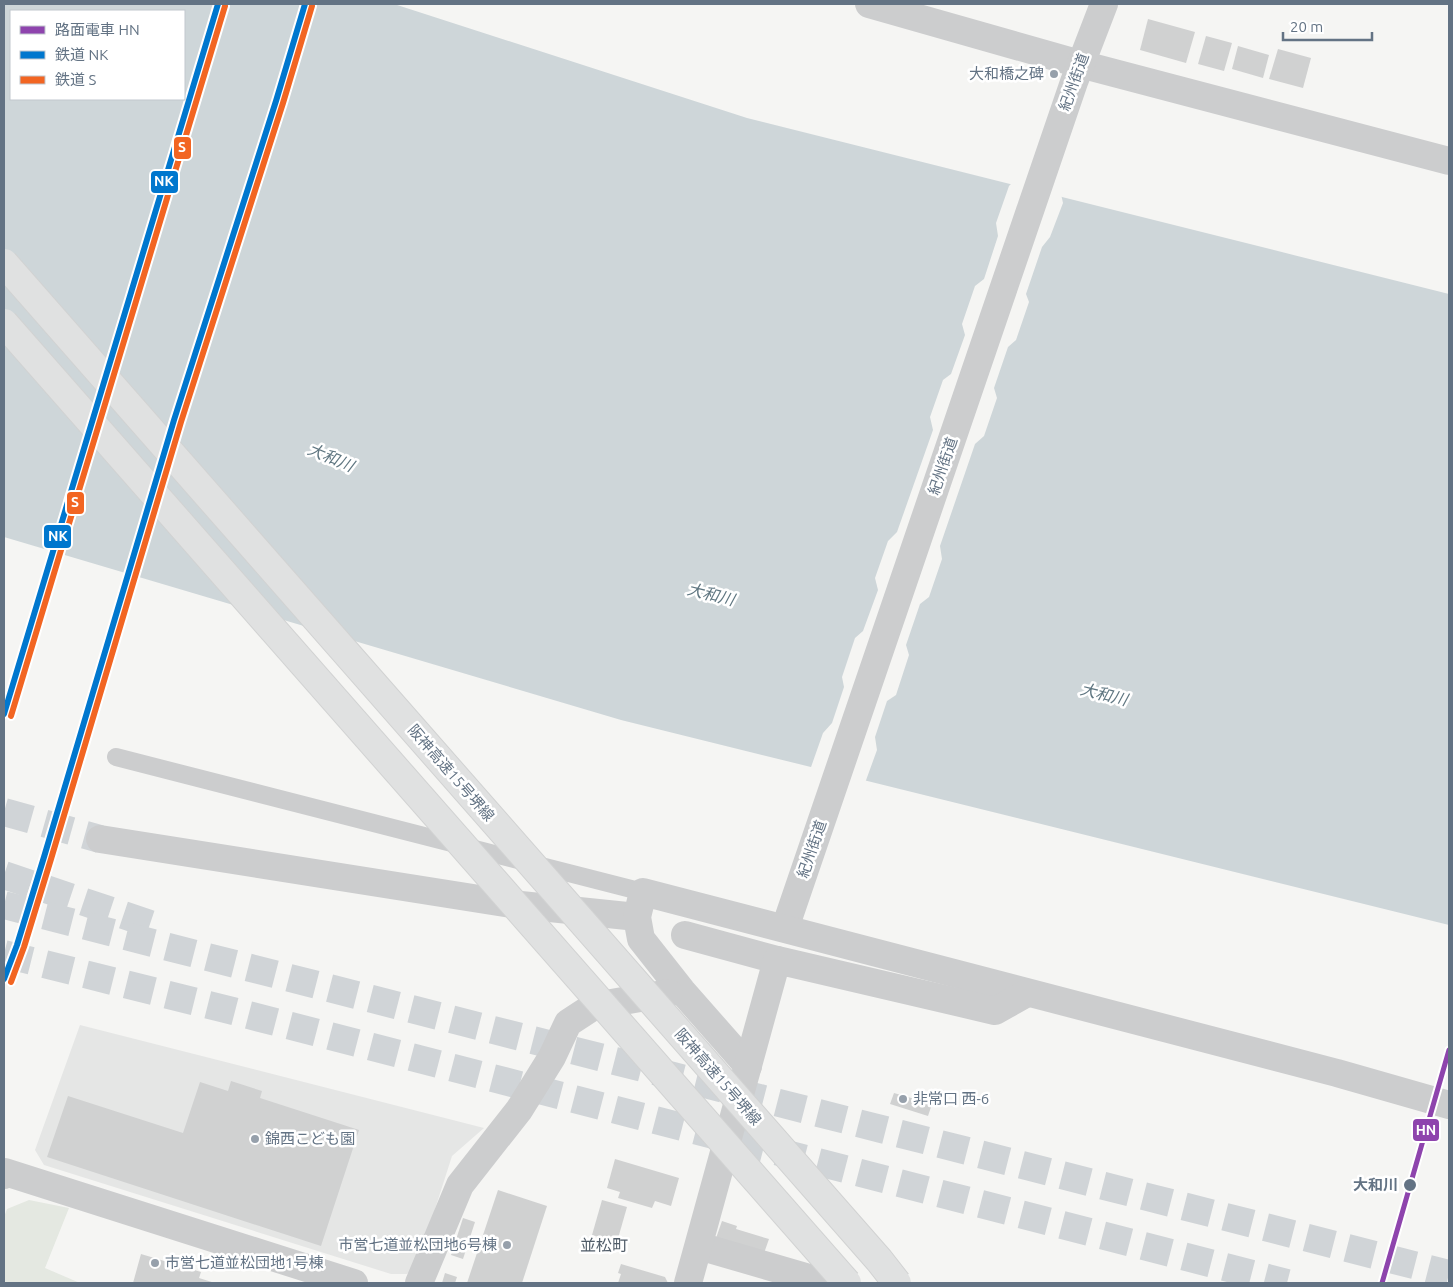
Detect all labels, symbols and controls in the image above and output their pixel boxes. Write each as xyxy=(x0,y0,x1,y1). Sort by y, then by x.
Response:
legend xyxy=(10,10,185,100)
scale bar xyxy=(1283,10,1372,42)
text: 20 m xyxy=(1290,18,1323,35)
text: 路面電車 HN xyxy=(55,21,140,38)
text: 鉄道 NK xyxy=(55,46,108,63)
street label: 紀州街道 xyxy=(1055,51,1092,113)
place label: 大和橋之碑 xyxy=(969,65,1044,82)
marker: 大和橋之碑 xyxy=(1048,68,1060,80)
text: 鉄道 S xyxy=(55,71,96,88)
line badge: S xyxy=(173,136,192,160)
text: S xyxy=(178,139,186,155)
line badge: NK xyxy=(150,170,179,194)
text: NK xyxy=(154,173,175,189)
street label: 紀州街道 xyxy=(925,435,960,497)
water label: 大和川 xyxy=(305,439,358,475)
line badge: S xyxy=(66,491,85,515)
text: S xyxy=(71,494,79,510)
line badge: NK xyxy=(43,524,72,549)
text: NK xyxy=(48,528,69,544)
water label: 大和川 xyxy=(686,579,738,609)
water label: 大和川 xyxy=(1079,679,1131,709)
street label: 阪神高速15号堺線 xyxy=(405,721,498,824)
street label: 紀州街道 xyxy=(794,818,829,880)
street label: 阪神高速15号堺線 xyxy=(672,1025,765,1128)
place label: 非常口 西-6 xyxy=(913,1090,989,1107)
marker: 非常口 西-6 xyxy=(897,1093,909,1105)
line badge: HN xyxy=(1412,1118,1440,1142)
text: HN xyxy=(1416,1122,1436,1138)
place label: 錦西こども園 xyxy=(265,1130,355,1147)
marker: 錦西こども園 xyxy=(249,1133,261,1145)
place label: 大和川 xyxy=(1353,1176,1398,1193)
marker: 大和川 xyxy=(1402,1177,1418,1193)
place label: 市営七道並松団地6号棟 xyxy=(339,1236,497,1253)
district label: 並松町 xyxy=(580,1236,628,1254)
marker: 市営七道並松団地6号棟 xyxy=(501,1239,513,1251)
place label: 市営七道並松団地1号棟 xyxy=(165,1254,323,1271)
marker: 市営七道並松団地1号棟 xyxy=(149,1257,161,1269)

